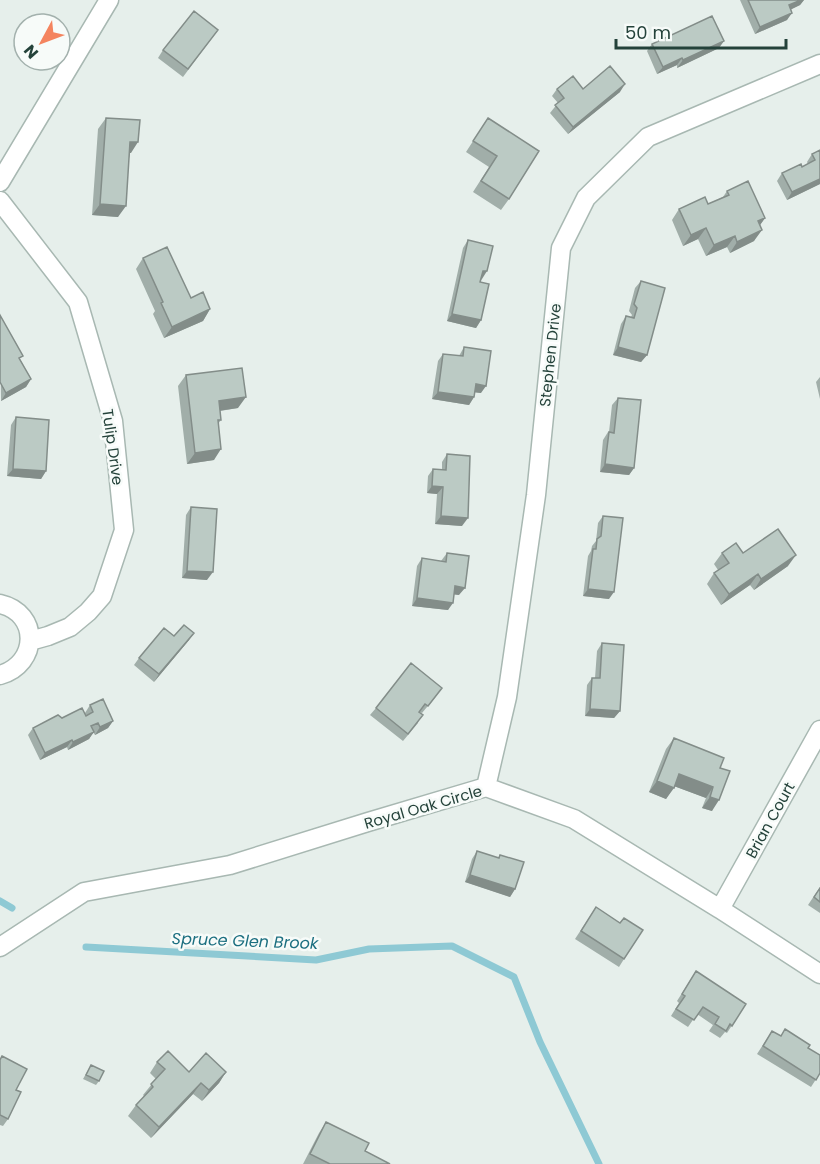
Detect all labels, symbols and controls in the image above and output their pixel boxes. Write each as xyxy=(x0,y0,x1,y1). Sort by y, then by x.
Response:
north arrow xyxy=(12,12,72,72)
scale bar xyxy=(616,12,786,50)
text: 50 m xyxy=(625,20,671,45)
text: N xyxy=(18,39,44,64)
street label: Stephen Drive xyxy=(534,302,566,408)
street label: Tulip Drive xyxy=(97,407,129,487)
street label: Brian Court xyxy=(740,778,800,862)
street label: Royal Oak Circle xyxy=(362,780,484,834)
water label: Spruce Glen Brook xyxy=(171,927,319,955)

